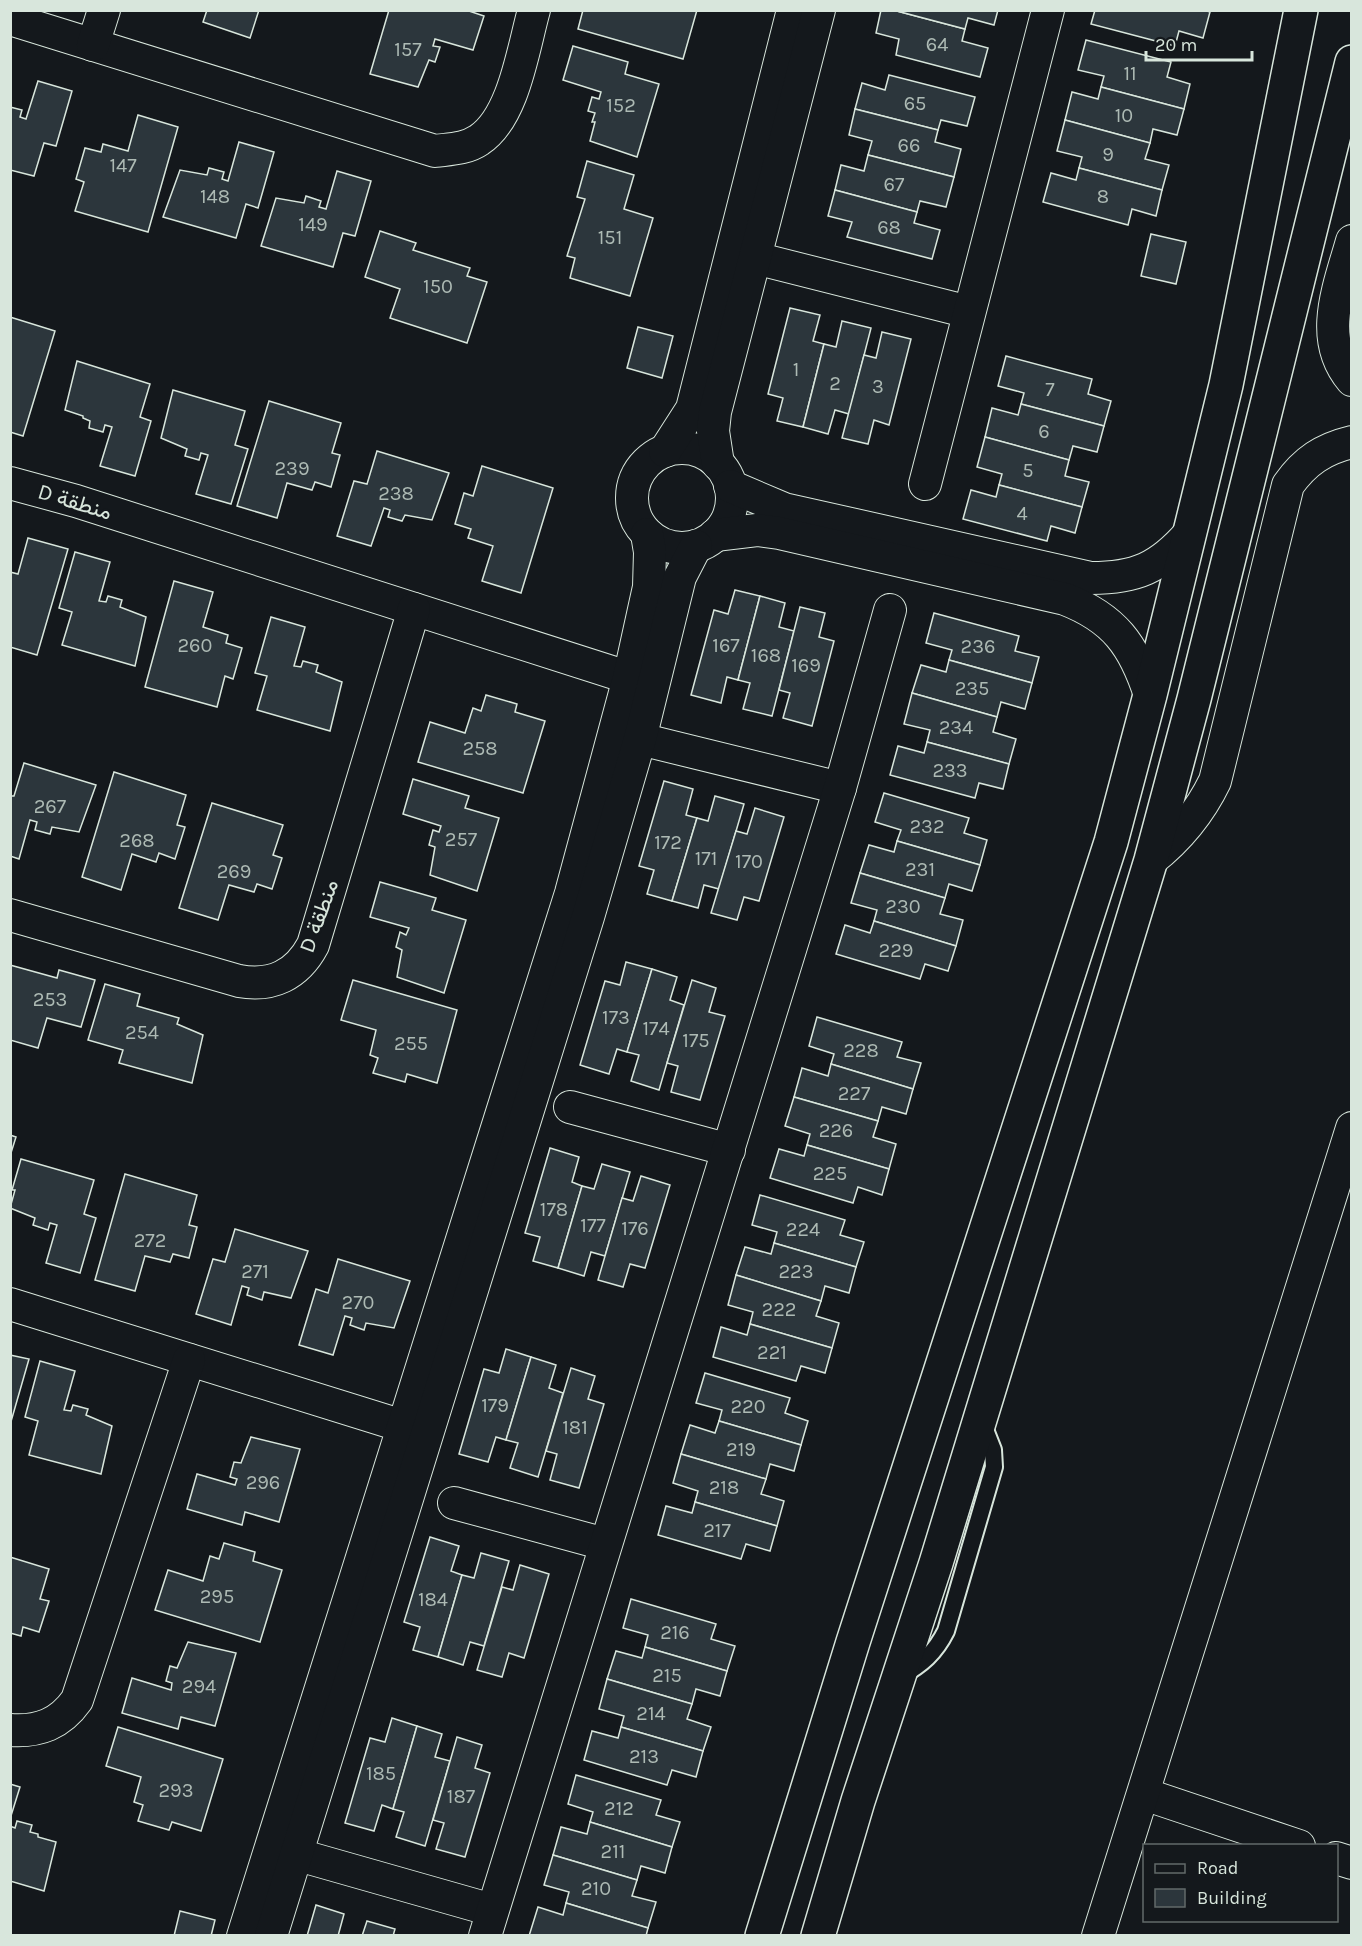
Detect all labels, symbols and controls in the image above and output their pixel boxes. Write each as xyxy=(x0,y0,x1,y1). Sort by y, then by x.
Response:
scale bar xyxy=(1146,24,1252,62)
house number: 64 xyxy=(926,33,948,56)
text: 20 m xyxy=(1155,34,1197,56)
house number: 157 xyxy=(394,38,422,61)
house number: 11 xyxy=(1123,62,1137,85)
house number: 65 xyxy=(904,92,926,115)
house number: 152 xyxy=(606,94,636,117)
house number: 10 xyxy=(1115,104,1133,127)
house number: 66 xyxy=(898,134,920,157)
house number: 9 xyxy=(1102,143,1114,166)
house number: 147 xyxy=(109,154,137,177)
house number: 67 xyxy=(884,173,905,196)
house number: 148 xyxy=(200,185,230,208)
house number: 8 xyxy=(1097,185,1109,208)
house number: 149 xyxy=(298,213,328,236)
house number: 68 xyxy=(877,216,901,239)
house number: 151 xyxy=(598,226,622,249)
house number: 150 xyxy=(423,275,453,298)
house number: 1 xyxy=(793,358,799,381)
house number: 2 xyxy=(829,372,841,395)
house number: 3 xyxy=(872,375,884,398)
house number: 7 xyxy=(1045,378,1055,401)
house number: 6 xyxy=(1038,420,1050,443)
house number: 239 xyxy=(275,457,310,480)
house number: 5 xyxy=(1022,459,1034,482)
street label: D منطقة xyxy=(35,478,115,526)
house number: 238 xyxy=(378,482,414,505)
house number: 4 xyxy=(1016,502,1028,525)
house number: 260 xyxy=(178,634,212,657)
house number: 167 xyxy=(712,634,740,657)
house number: 236 xyxy=(961,635,995,658)
house number: 168 xyxy=(751,644,781,667)
house number: 169 xyxy=(791,654,821,677)
house number: 235 xyxy=(955,677,989,700)
house number: 234 xyxy=(939,716,973,739)
house number: 258 xyxy=(462,737,498,760)
house number: 233 xyxy=(932,759,968,782)
house number: 267 xyxy=(34,795,67,818)
house number: 232 xyxy=(910,815,945,838)
house number: 257 xyxy=(445,828,478,851)
house number: 268 xyxy=(119,829,155,852)
house number: 172 xyxy=(654,831,682,854)
house number: 171 xyxy=(695,847,717,870)
house number: 170 xyxy=(735,850,763,873)
house number: 231 xyxy=(905,858,935,881)
house number: 269 xyxy=(217,860,251,883)
street label: D منطقة xyxy=(294,876,344,956)
house number: 230 xyxy=(885,895,921,918)
house number: 229 xyxy=(879,939,913,962)
house number: 253 xyxy=(33,988,67,1011)
house number: 173 xyxy=(602,1006,630,1029)
house number: 174 xyxy=(642,1017,670,1040)
house number: 254 xyxy=(125,1021,159,1044)
house number: 175 xyxy=(682,1029,710,1052)
house number: 255 xyxy=(394,1032,428,1055)
house number: 228 xyxy=(843,1039,879,1062)
house number: 227 xyxy=(838,1082,871,1105)
house number: 226 xyxy=(819,1119,853,1142)
house number: 225 xyxy=(813,1162,847,1185)
house number: 178 xyxy=(540,1198,568,1221)
house number: 177 xyxy=(580,1214,606,1237)
house number: 176 xyxy=(621,1217,649,1240)
house number: 224 xyxy=(786,1218,820,1241)
house number: 272 xyxy=(134,1229,166,1252)
house number: 271 xyxy=(241,1260,269,1283)
house number: 223 xyxy=(779,1260,814,1283)
house number: 270 xyxy=(342,1291,374,1314)
house number: 222 xyxy=(762,1298,796,1321)
house number: 221 xyxy=(757,1341,787,1364)
house number: 179 xyxy=(481,1394,509,1417)
house number: 220 xyxy=(730,1395,766,1418)
house number: 181 xyxy=(562,1416,588,1439)
house number: 219 xyxy=(726,1438,756,1461)
house number: 296 xyxy=(246,1471,280,1494)
house number: 218 xyxy=(709,1476,739,1499)
house number: 217 xyxy=(703,1519,731,1542)
house number: 295 xyxy=(200,1585,234,1608)
house number: 184 xyxy=(418,1588,448,1611)
house number: 216 xyxy=(660,1621,690,1644)
house number: 215 xyxy=(652,1664,682,1687)
house number: 294 xyxy=(182,1675,216,1698)
house number: 214 xyxy=(636,1702,666,1725)
house number: 213 xyxy=(629,1745,659,1768)
house number: 185 xyxy=(366,1762,396,1785)
house number: 293 xyxy=(159,1779,194,1802)
house number: 187 xyxy=(447,1785,476,1808)
house number: 212 xyxy=(604,1797,634,1820)
house number: 211 xyxy=(601,1840,625,1863)
legend xyxy=(1143,1844,1338,1922)
text: Road xyxy=(1197,1857,1238,1879)
house number: 210 xyxy=(581,1877,611,1900)
text: Building xyxy=(1197,1887,1267,1909)

